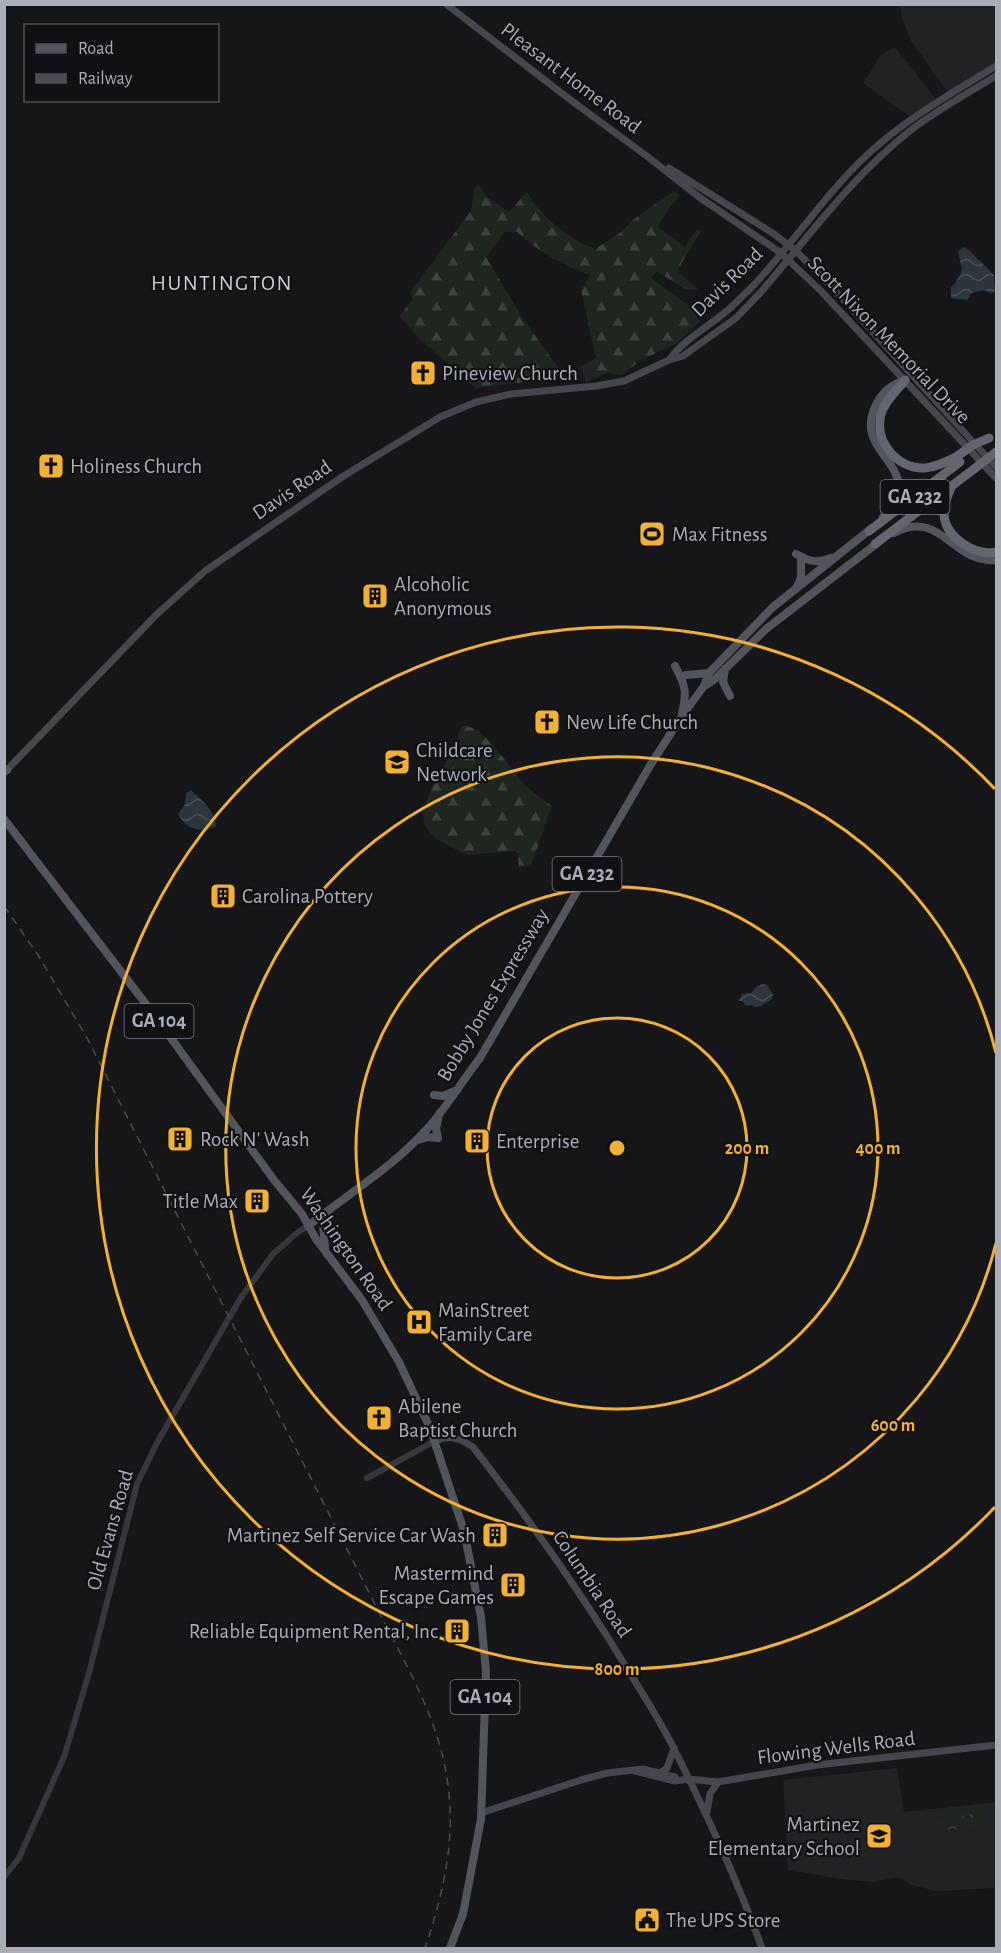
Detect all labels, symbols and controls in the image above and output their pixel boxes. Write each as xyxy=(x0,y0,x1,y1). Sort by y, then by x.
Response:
street label: Pleasant Home Road xyxy=(497,19,645,137)
legend xyxy=(24,24,219,102)
text: Road xyxy=(78,40,114,58)
text: Railway xyxy=(78,70,133,88)
street label: Davis Road xyxy=(687,243,767,321)
street label: Scott Nixon Memorial Drive xyxy=(804,252,974,428)
district label: HUNTINGTON xyxy=(151,272,293,294)
church icon: Pineview Church xyxy=(408,358,438,388)
place label: Pineview Church xyxy=(442,363,578,384)
church icon: Holiness Church xyxy=(36,451,66,481)
place label: Holiness Church xyxy=(70,456,202,477)
street label: Davis Road xyxy=(249,456,335,524)
road number: GA 232 xyxy=(880,480,950,514)
sports icon: Max Fitness xyxy=(637,519,667,549)
place label: Max Fitness xyxy=(672,524,768,545)
place label: Alcoholic Anonymous xyxy=(394,574,492,619)
building icon: Alcoholic Anonymous xyxy=(360,581,390,611)
church icon: New Life Church xyxy=(532,707,562,737)
place label: New Life Church xyxy=(566,712,698,733)
place label: Childcare Network xyxy=(416,740,493,785)
school or university icon: Childcare Network xyxy=(382,747,412,777)
road number: GA 232 xyxy=(552,857,622,891)
building icon: Carolina Pottery xyxy=(208,881,238,911)
place label: Carolina Pottery xyxy=(242,886,373,907)
street label: Bobby Jones Expressway xyxy=(433,905,553,1085)
road number: GA 104 xyxy=(124,1004,194,1038)
building icon: Rock N' Wash xyxy=(165,1124,195,1154)
building icon: Enterprise xyxy=(462,1126,492,1156)
place label: Rock N' Wash xyxy=(200,1129,310,1150)
place label: Enterprise xyxy=(496,1131,579,1152)
centre of rings xyxy=(607,1138,627,1158)
text: 200 m xyxy=(725,1140,769,1158)
text: 400 m xyxy=(855,1140,901,1158)
street label: Washington Road xyxy=(296,1184,396,1314)
building icon: Title Max xyxy=(242,1186,272,1216)
place label: Title Max xyxy=(162,1191,238,1212)
place label: MainStreet Family Care xyxy=(438,1300,532,1345)
hospital icon: MainStreet Family Care xyxy=(404,1307,434,1337)
place label: Abilene Baptist Church xyxy=(398,1396,518,1441)
church icon: Abilene Baptist Church xyxy=(364,1403,394,1433)
text: 600 m xyxy=(871,1417,915,1435)
street label: Old Evans Road xyxy=(83,1467,137,1593)
building icon: Martinez Self Service Car Wash xyxy=(480,1520,510,1550)
place label: Martinez Self Service Car Wash xyxy=(227,1525,476,1546)
street label: Columbia Road xyxy=(549,1527,635,1641)
place label: Mastermind Escape Games xyxy=(379,1563,494,1608)
building icon: Mastermind Escape Games xyxy=(498,1570,528,1600)
building icon: Reliable Equipment Rental, Inc xyxy=(442,1616,472,1646)
place label: Reliable Equipment Rental, Inc xyxy=(189,1621,438,1642)
text: 800 m xyxy=(595,1661,639,1679)
road number: GA 104 xyxy=(450,1680,520,1714)
street label: Flowing Wells Road xyxy=(756,1728,916,1768)
place label: Martinez Elementary School xyxy=(708,1814,860,1859)
school or university icon: Martinez Elementary School xyxy=(864,1821,894,1851)
public building icon: The UPS Store xyxy=(632,1905,662,1935)
place label: The UPS Store xyxy=(666,1910,780,1931)

